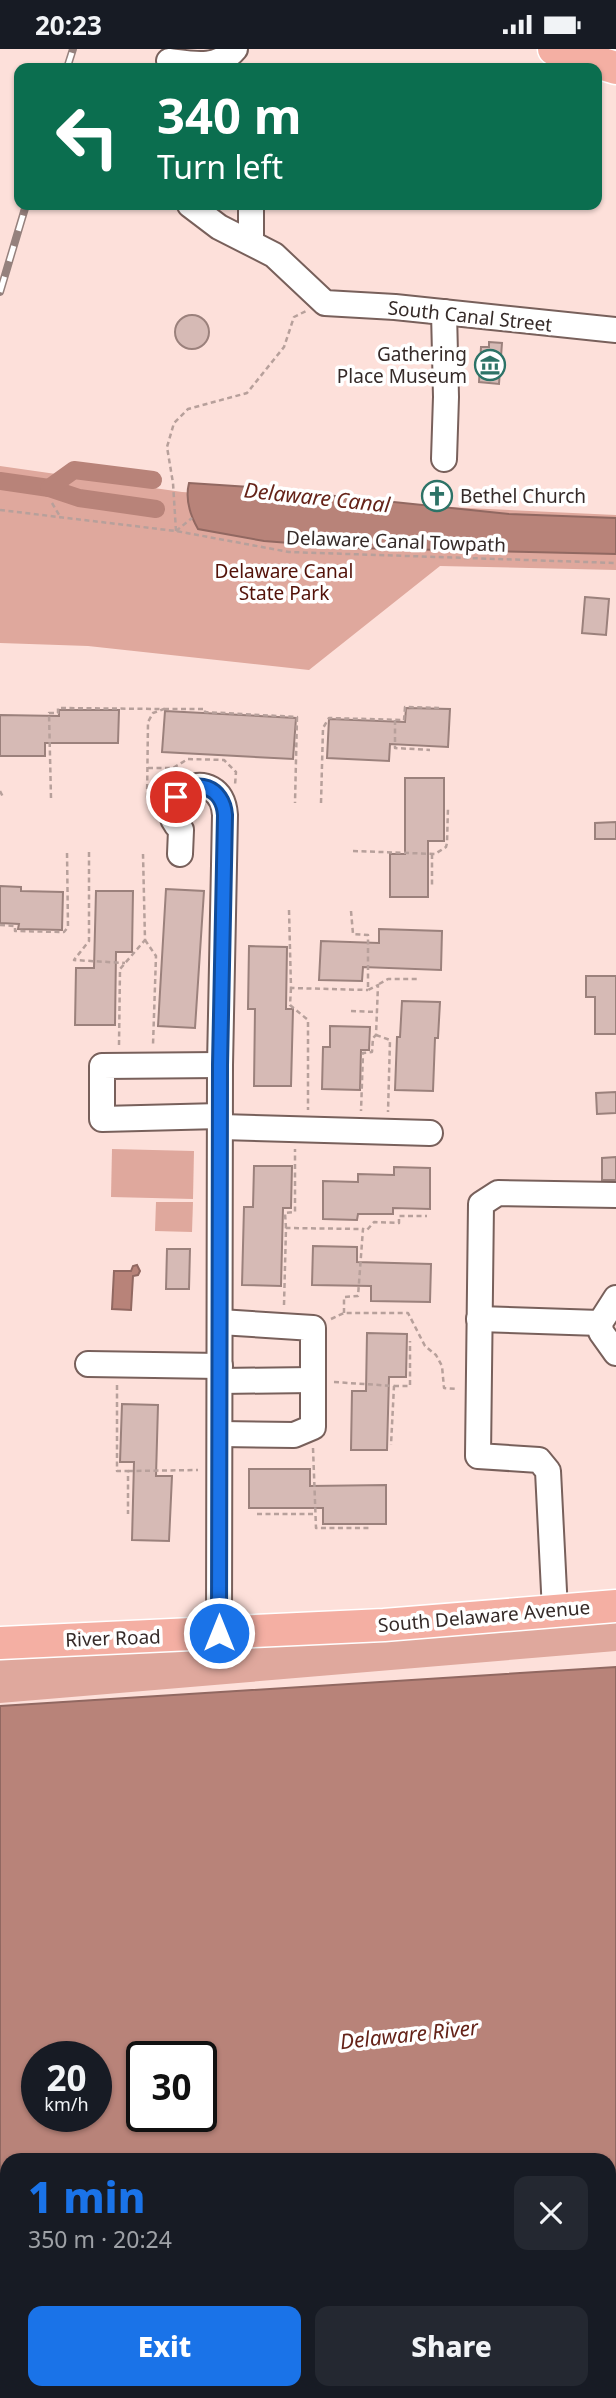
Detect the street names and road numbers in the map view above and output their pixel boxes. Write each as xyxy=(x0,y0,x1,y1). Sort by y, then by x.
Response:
street label: South Canal Street xyxy=(387,294,554,338)
street label: Delaware Canal Towpath xyxy=(286,524,506,558)
street label: South Delaware Avenue xyxy=(377,1594,591,1638)
street label: River Road xyxy=(65,1623,161,1653)

